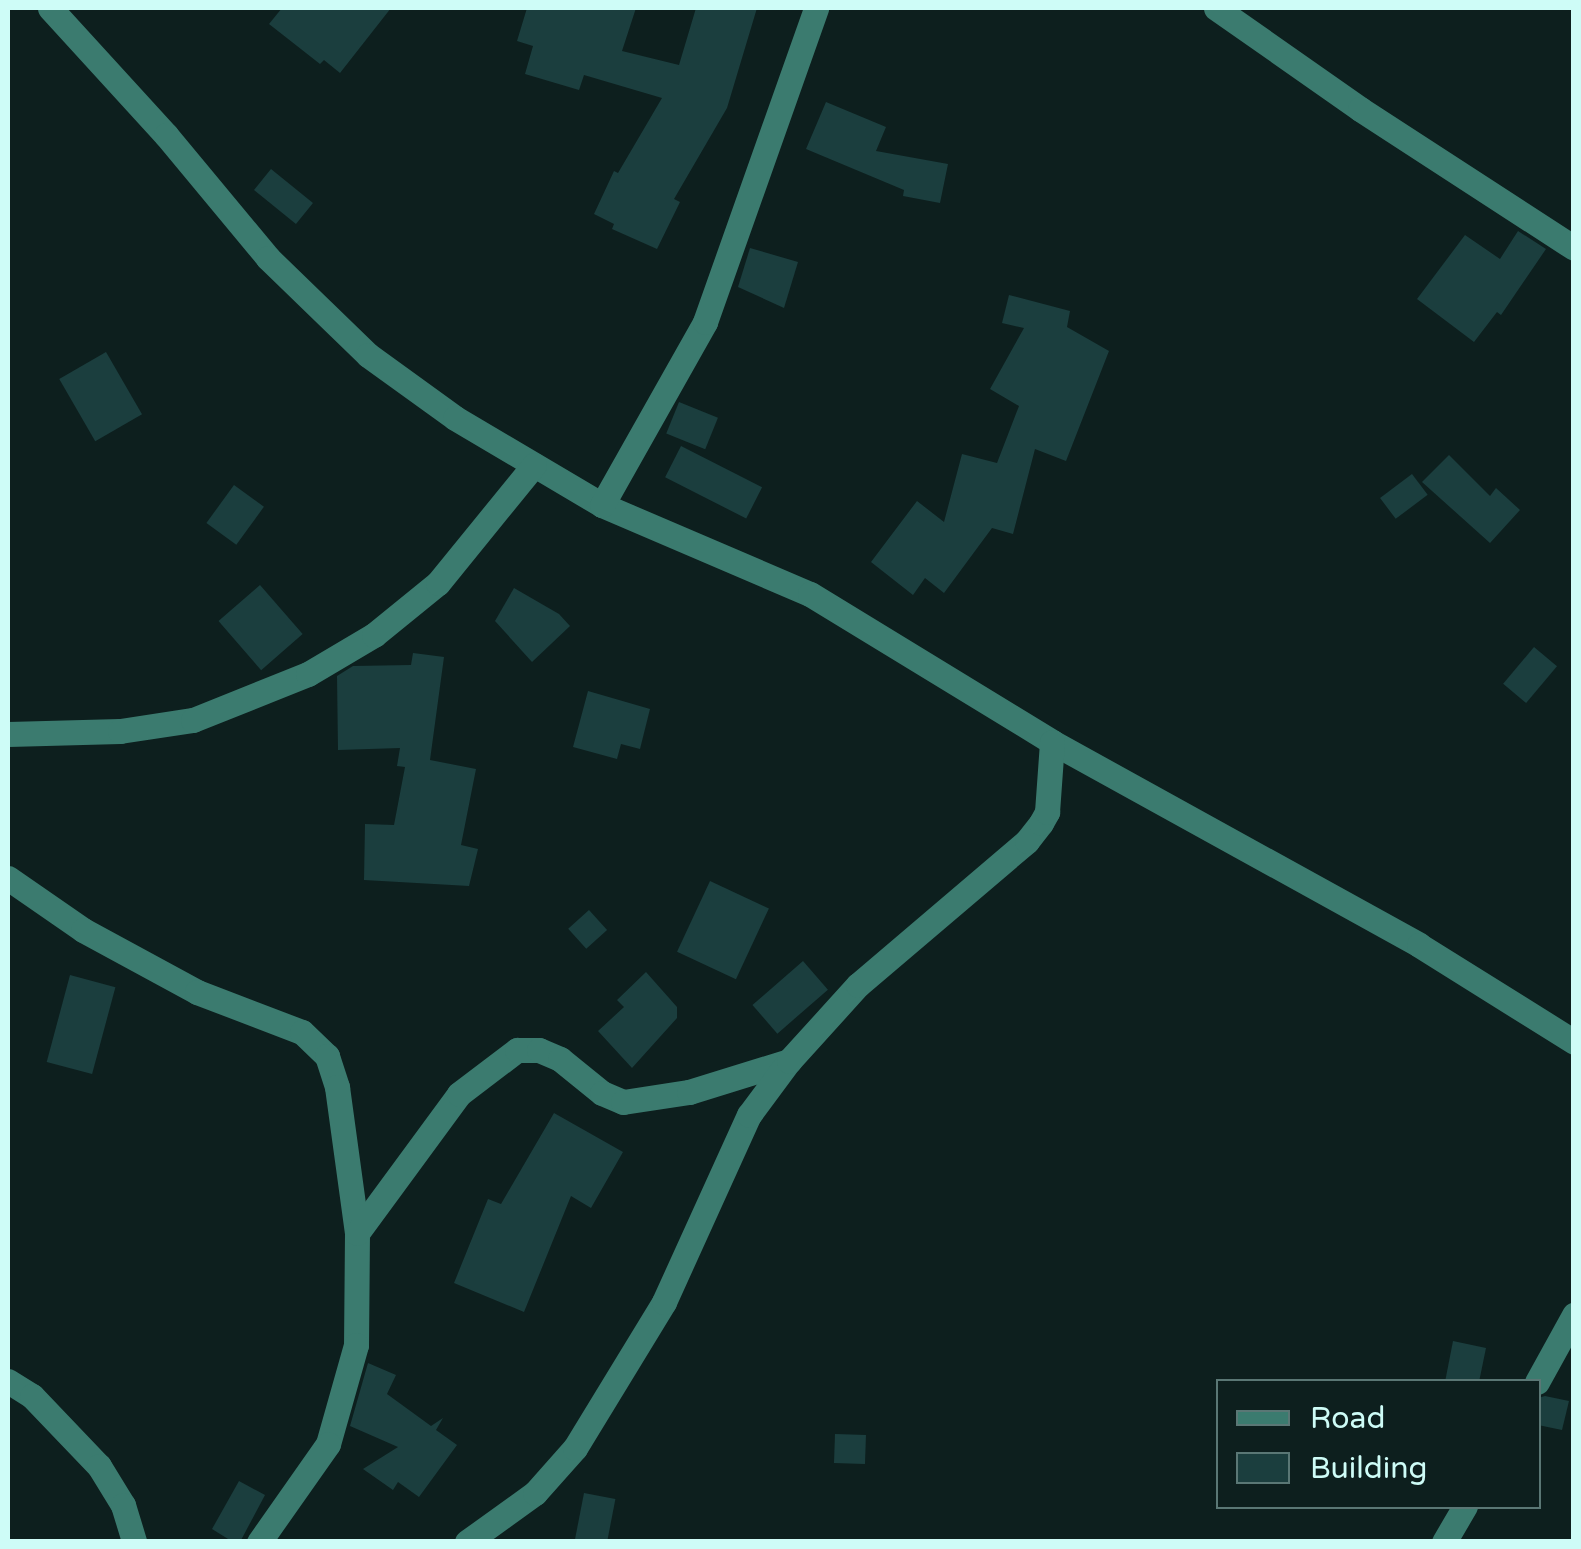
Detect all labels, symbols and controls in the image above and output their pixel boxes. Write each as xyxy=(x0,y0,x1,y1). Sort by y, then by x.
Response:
legend xyxy=(1216,1379,1541,1509)
text: Road xyxy=(1310,1400,1385,1437)
text: Building xyxy=(1310,1450,1427,1487)

